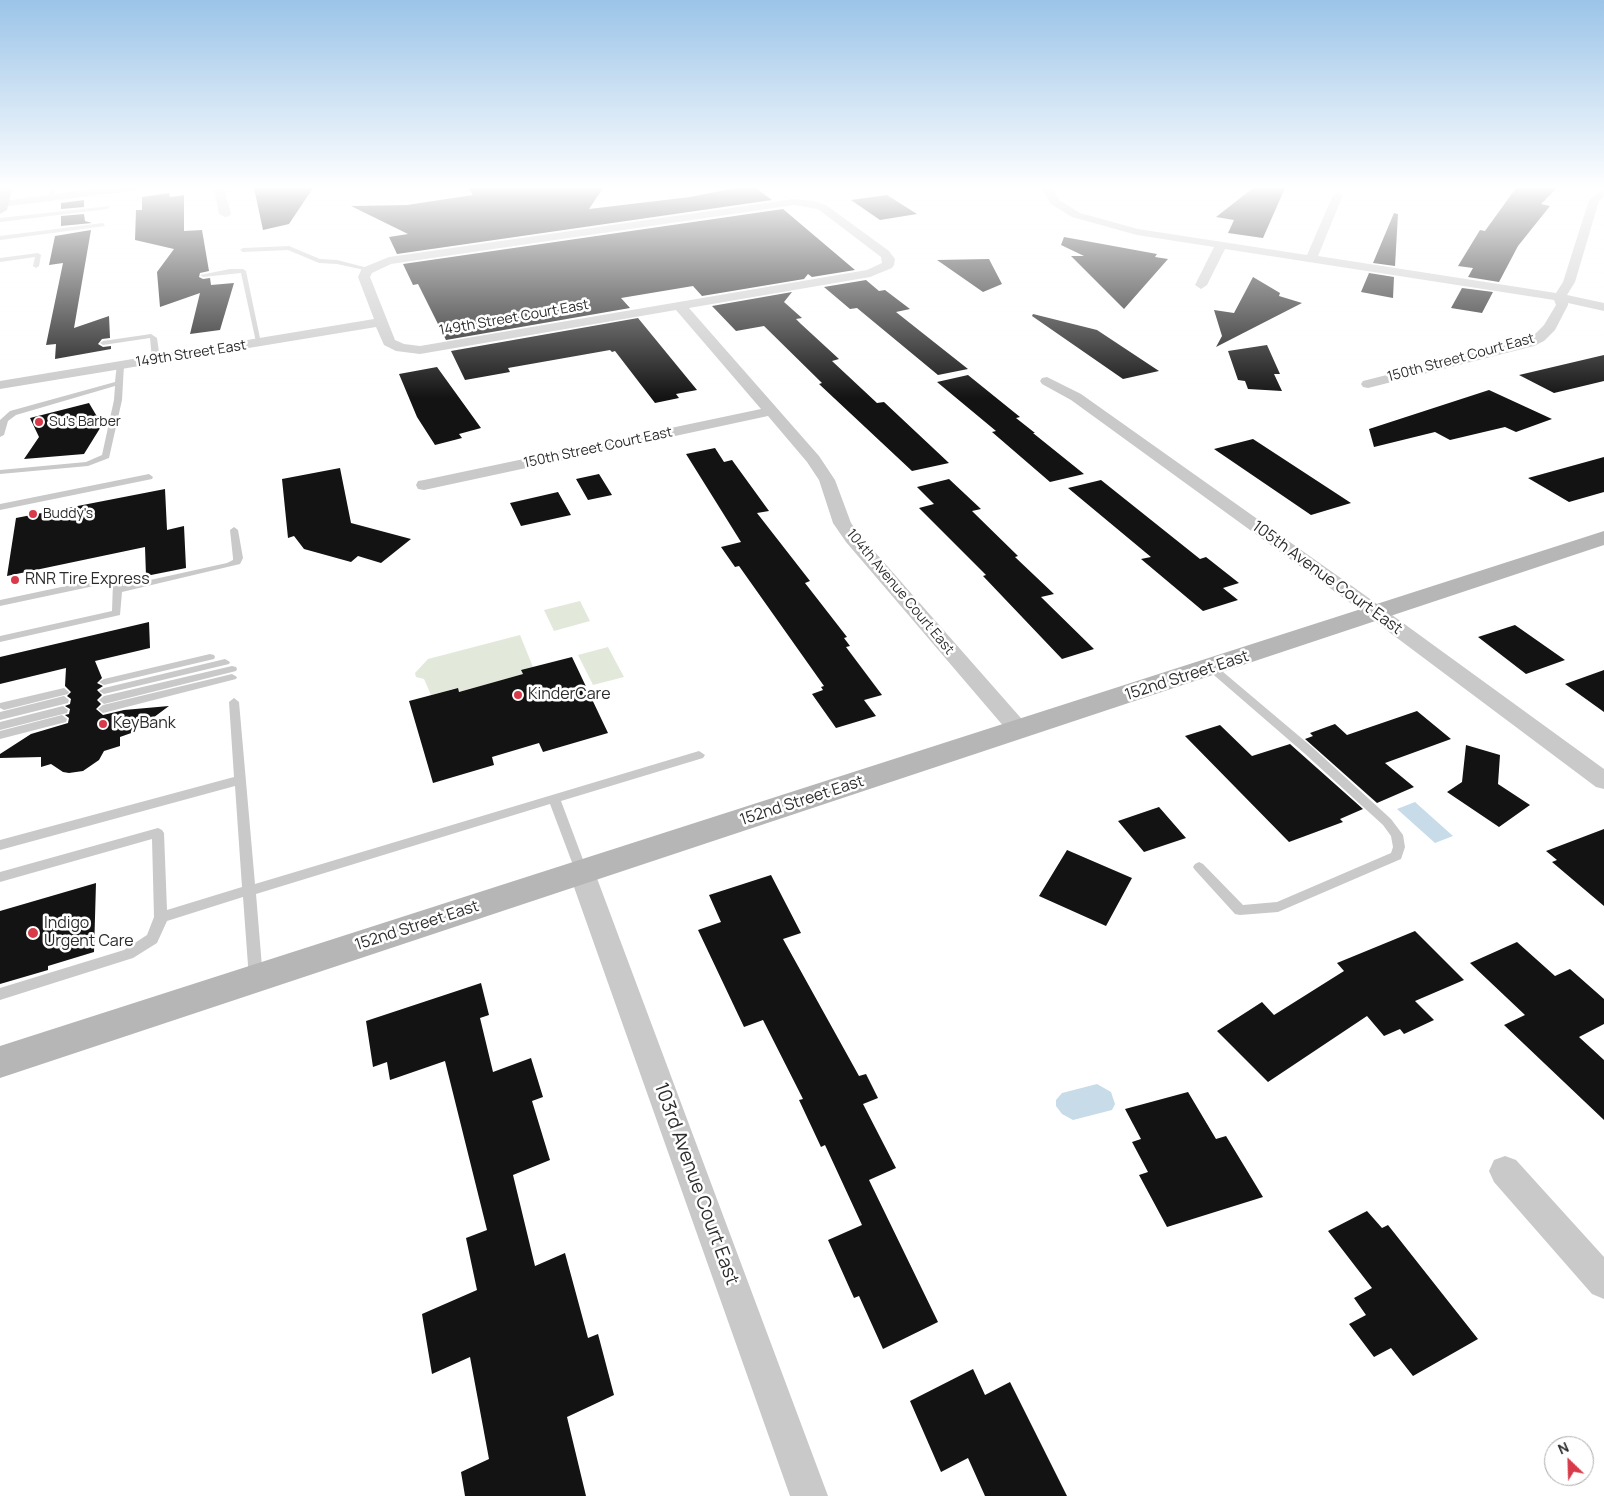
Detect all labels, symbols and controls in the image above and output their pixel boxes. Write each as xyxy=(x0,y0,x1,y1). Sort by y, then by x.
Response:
street label: 149th Street Court East xyxy=(438,297,590,339)
street label: 150th Street Court East xyxy=(1386,330,1536,386)
street label: 149th Street East xyxy=(135,337,247,371)
place label: Su's Barber xyxy=(49,414,121,430)
marker: Su's Barber xyxy=(33,416,45,428)
street label: 150th Street Court East xyxy=(522,424,674,472)
place label: Buddy's xyxy=(43,506,93,522)
marker: Buddy's xyxy=(27,508,39,520)
street label: 105th Avenue Court East xyxy=(1248,517,1406,639)
street label: 104th Avenue Court East xyxy=(843,526,957,658)
place label: RNR Tire Express xyxy=(25,570,150,590)
marker: RNR Tire Express xyxy=(9,574,21,586)
street label: 152nd Street East xyxy=(1123,647,1251,705)
place label: KinderCare xyxy=(528,685,611,705)
marker: KinderCare xyxy=(512,689,524,701)
place label: KeyBank xyxy=(113,714,176,734)
marker: KeyBank xyxy=(97,718,109,730)
street label: 152nd Street East xyxy=(738,772,866,830)
street label: 152nd Street East xyxy=(353,897,481,955)
place label: Indigo Urgent Care xyxy=(44,914,134,952)
marker: Indigo Urgent Care xyxy=(26,926,40,940)
street label: 103rd Avenue Court East xyxy=(649,1080,743,1288)
north arrow xyxy=(1544,1436,1594,1486)
text: N xyxy=(1555,1437,1572,1458)

